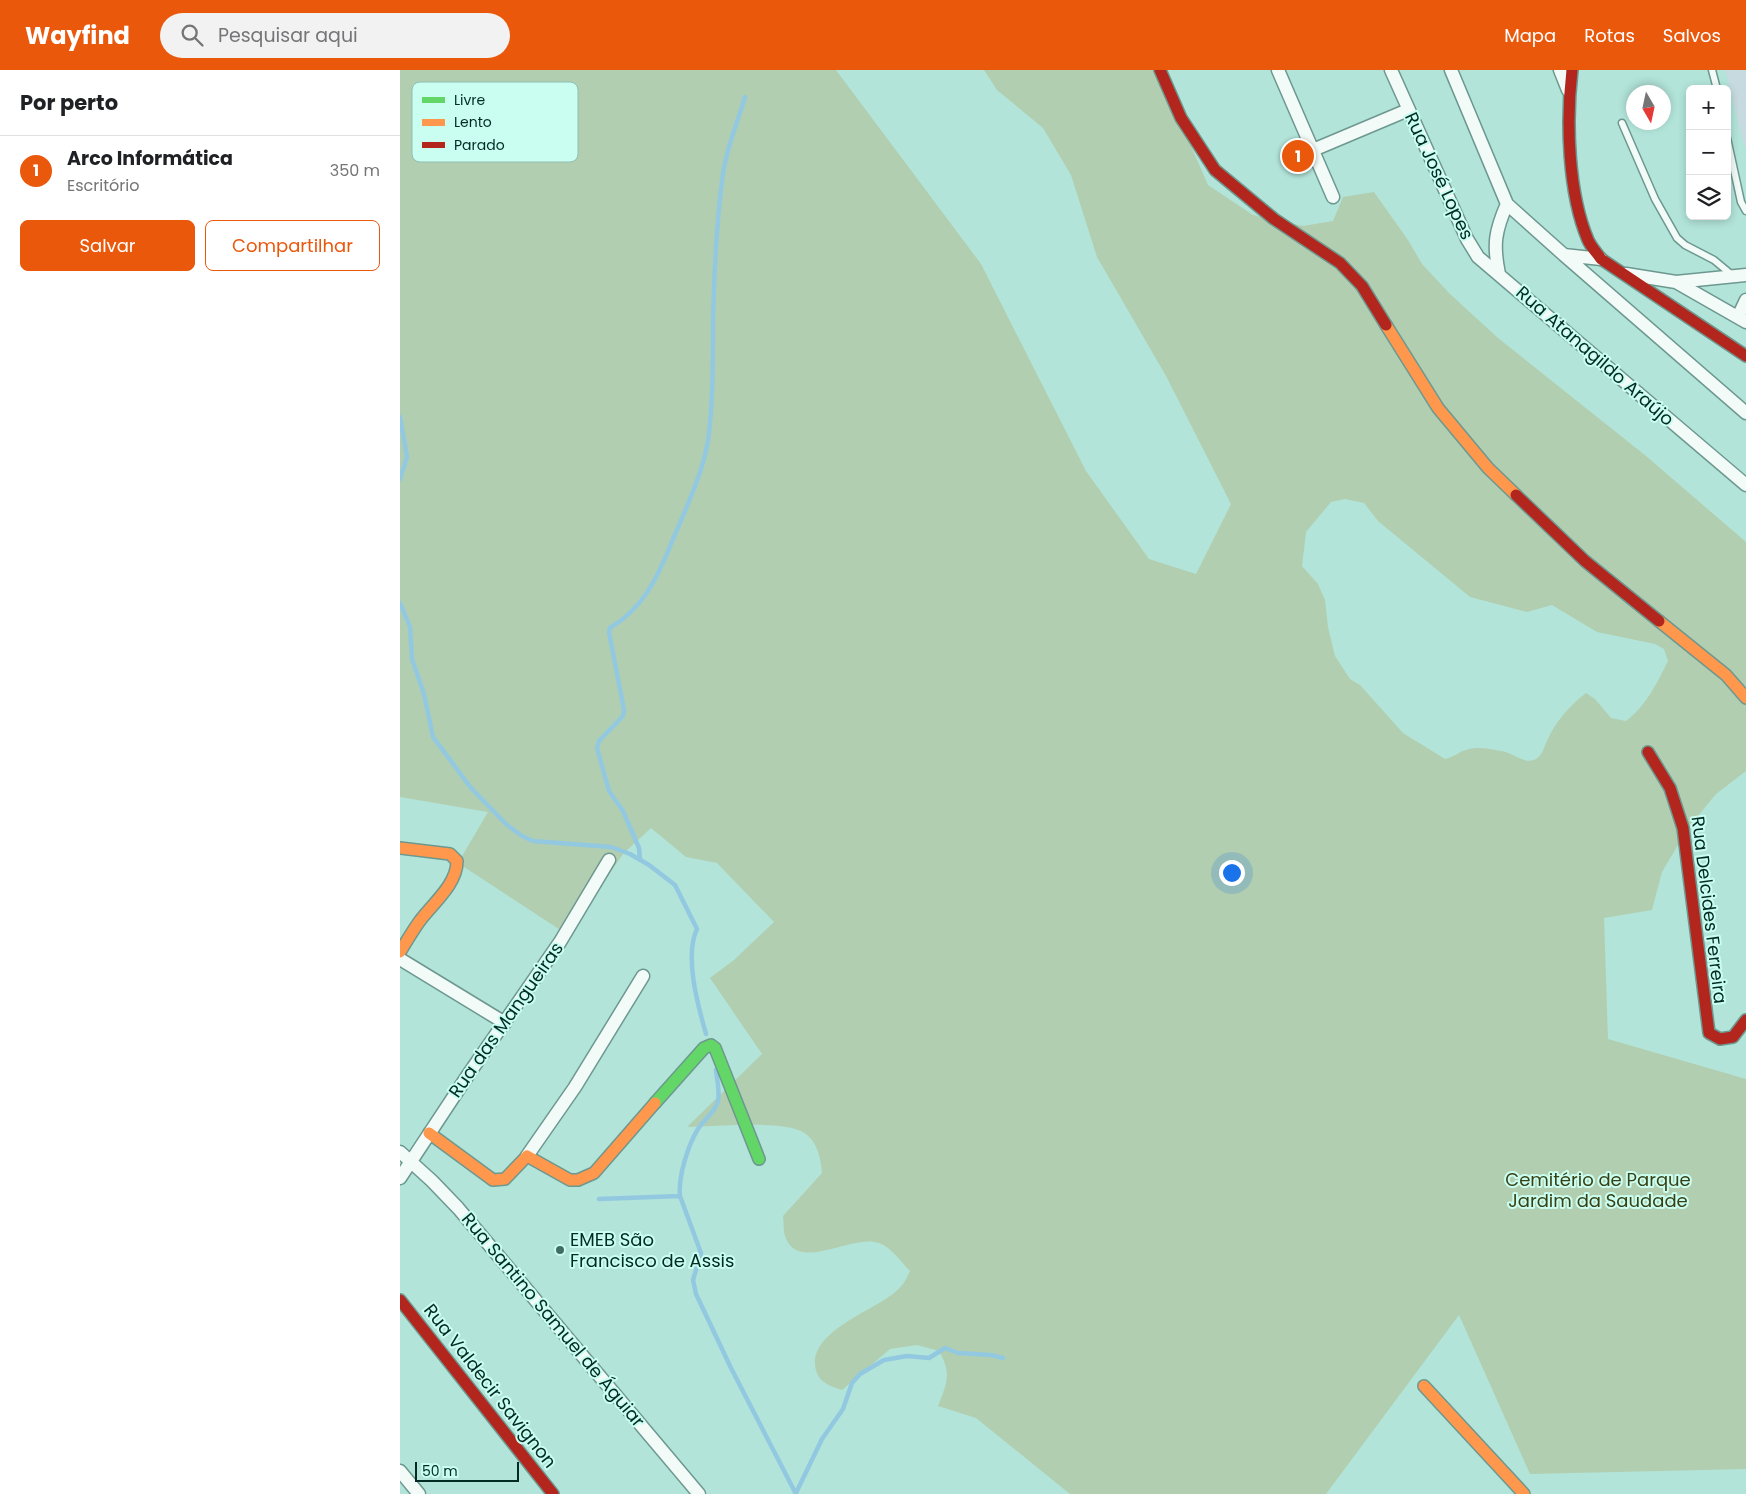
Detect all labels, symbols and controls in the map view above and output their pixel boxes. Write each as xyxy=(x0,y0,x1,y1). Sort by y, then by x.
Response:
search box xyxy=(160,13,510,58)
text: Wayfind xyxy=(25,19,130,52)
icon: search xyxy=(178,21,206,49)
text: Pesquisar aqui xyxy=(218,22,358,49)
text: Mapa xyxy=(1504,23,1556,48)
text: Rotas xyxy=(1584,23,1635,48)
text: Salvos xyxy=(1663,23,1721,48)
legend xyxy=(412,82,578,162)
north arrow xyxy=(1626,85,1671,130)
map controls xyxy=(1686,85,1731,220)
button: + xyxy=(1686,85,1731,130)
text: Por perto xyxy=(20,88,118,117)
text: Livre xyxy=(454,90,486,110)
street label: Rua José Lopes xyxy=(1399,108,1480,244)
text: Lento xyxy=(454,112,492,132)
button: − xyxy=(1686,130,1731,175)
text: Parado xyxy=(454,135,505,155)
pin: 1 xyxy=(1282,137,1314,175)
text: Arco Informática xyxy=(67,145,233,172)
text: 1 xyxy=(33,159,39,182)
text: 350 m xyxy=(330,159,380,182)
text: Escritório xyxy=(67,174,139,197)
button: layers xyxy=(1686,175,1731,220)
button: Salvar xyxy=(20,220,195,271)
button: Compartilhar xyxy=(205,220,380,271)
street label: Rua Atanagildo Araújo xyxy=(1511,280,1680,431)
street label: Rua Delcides Ferreira xyxy=(1686,815,1733,1005)
your location xyxy=(1219,860,1245,886)
street label: Rua das Mangueiras xyxy=(442,937,569,1103)
park label: Cemitério de Parque Jardim da Saudade xyxy=(1505,1167,1691,1213)
street label: Rua Santino Samuel de Águiar xyxy=(456,1207,651,1432)
place label: EMEB São Francisco de Assis xyxy=(570,1227,734,1273)
marker: EMEB São Francisco de Assis xyxy=(554,1244,566,1256)
street label: Rua Valdecir Savignon xyxy=(418,1298,563,1473)
scale bar xyxy=(415,1459,519,1482)
text: 50 m xyxy=(422,1461,458,1481)

